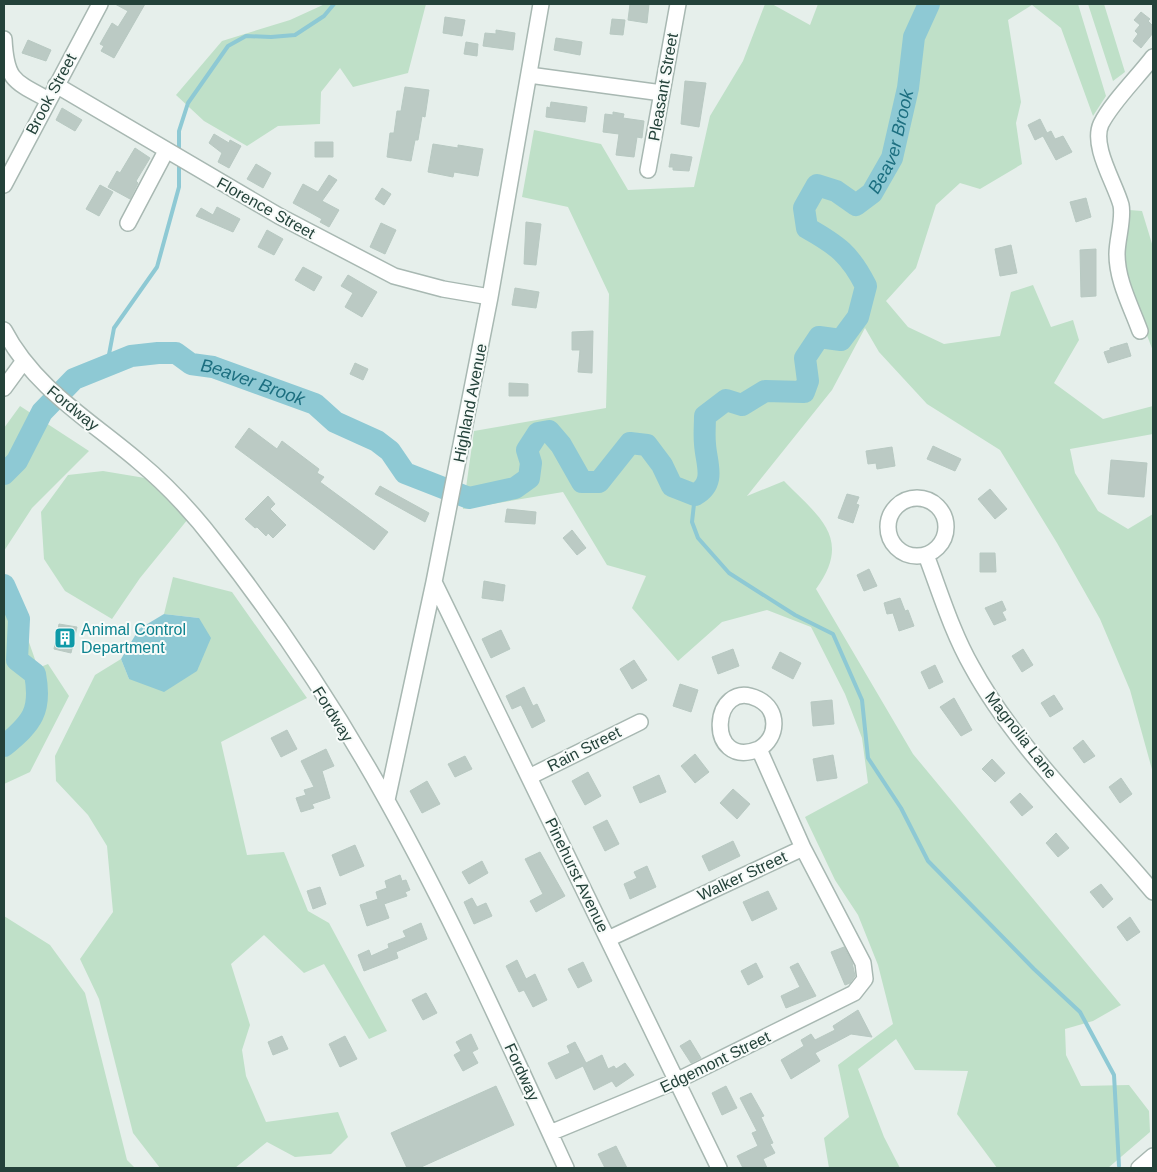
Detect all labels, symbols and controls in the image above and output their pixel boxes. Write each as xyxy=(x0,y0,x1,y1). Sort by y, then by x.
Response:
street label: Pleasant Street xyxy=(645,31,681,142)
street label: Brook Street xyxy=(23,50,80,137)
water label: Beaver Brook xyxy=(864,87,918,197)
street label: Florence Street xyxy=(214,174,318,242)
street label: Highland Avenue xyxy=(450,342,490,464)
water label: Beaver Brook xyxy=(199,355,308,410)
street label: Fordway xyxy=(44,382,102,434)
place label: Animal Control Department xyxy=(81,621,186,656)
building icon: Animal Control Department xyxy=(53,626,77,650)
street label: Fordway xyxy=(310,683,356,745)
street label: Magnolia Lane xyxy=(982,688,1060,782)
street label: Rain Street xyxy=(544,723,624,775)
street label: Pinehurst Avenue xyxy=(542,815,612,935)
street label: Walker Street xyxy=(695,848,790,904)
street label: Edgemont Street xyxy=(657,1028,773,1096)
street label: Fordway xyxy=(501,1041,543,1103)

